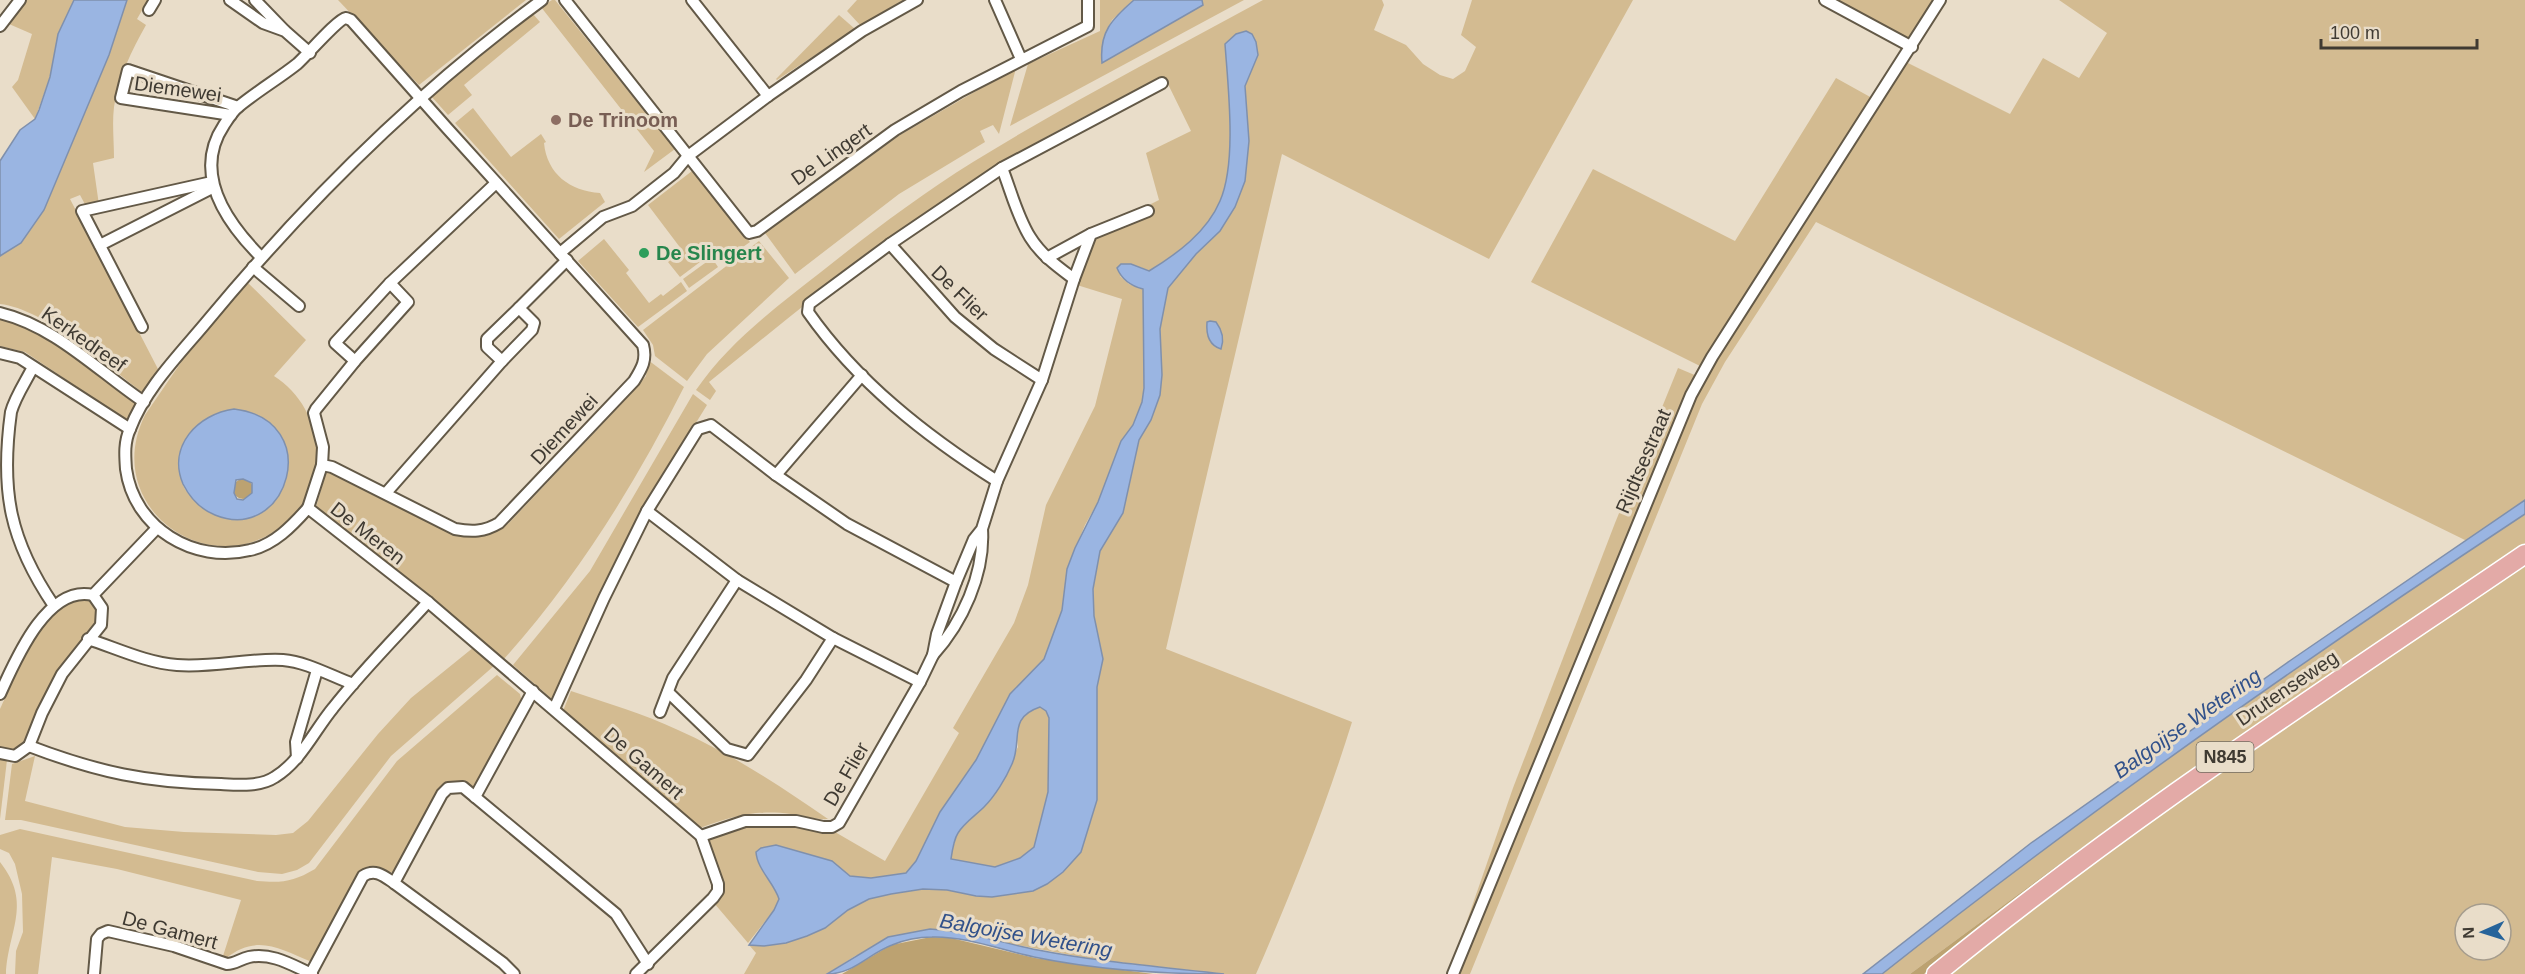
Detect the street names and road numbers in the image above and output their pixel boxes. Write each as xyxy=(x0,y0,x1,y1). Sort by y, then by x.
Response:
street label: Diemewei xyxy=(133,72,223,106)
street label: De Lingert xyxy=(787,118,875,189)
street label: De Flier xyxy=(927,261,993,325)
street label: Kerkedreef xyxy=(38,302,131,376)
street label: Diemewei xyxy=(526,389,602,469)
street label: Rijdtsestraat xyxy=(1611,405,1675,516)
street label: De Meren xyxy=(327,497,409,569)
street label: Drutenseweg xyxy=(2232,646,2342,730)
street label: De Gamert xyxy=(600,723,688,804)
street label: De Flier xyxy=(819,738,873,810)
road number: N845 xyxy=(2196,742,2254,772)
street label: De Gamert xyxy=(120,907,221,953)

